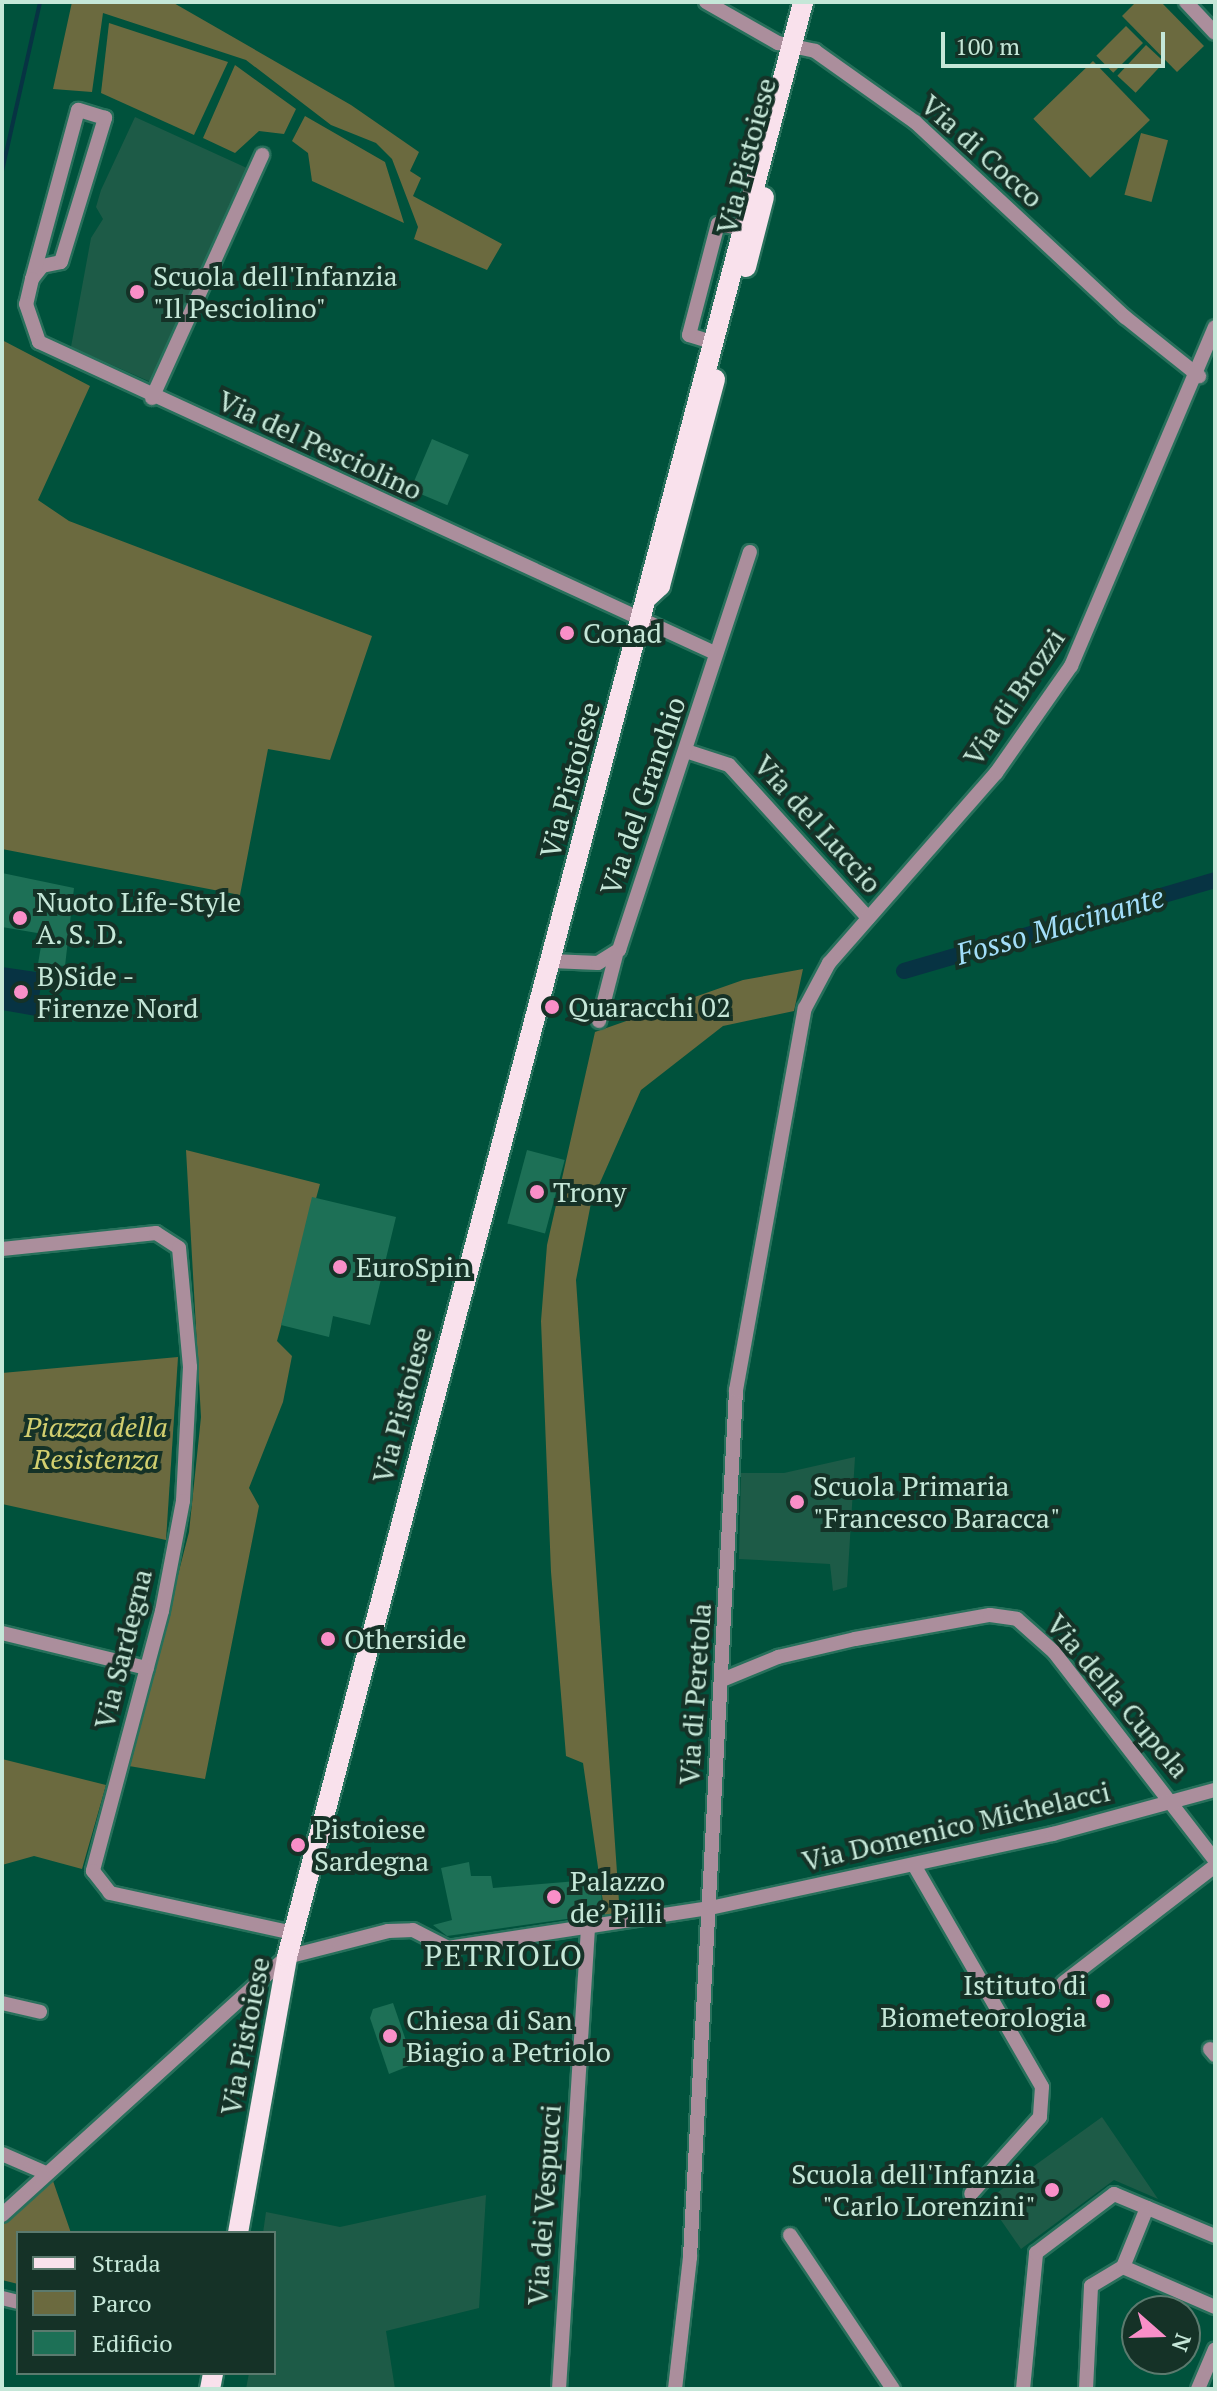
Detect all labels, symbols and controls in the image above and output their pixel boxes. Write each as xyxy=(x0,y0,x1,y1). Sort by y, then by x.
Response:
scale bar xyxy=(945,16,1169,66)
text: 100 m xyxy=(955,30,1020,62)
street label: Via Pistoiese xyxy=(709,74,783,238)
street label: Via di Cocco xyxy=(914,87,1050,215)
place label: Scuola dell'Infanzia "Il Pesciolino" xyxy=(153,259,398,325)
marker: Scuola dell'Infanzia "Il Pesciolino" xyxy=(128,283,146,301)
street label: Via del Pesciolino xyxy=(213,383,427,507)
place label: Conad xyxy=(583,616,662,650)
street label: Via di Brozzi xyxy=(956,622,1072,772)
marker: Conad xyxy=(558,624,576,642)
street label: Via del Granchio xyxy=(593,692,693,900)
street label: Via Pistoiese xyxy=(533,698,607,862)
street label: Via del Luccio xyxy=(747,748,889,900)
water label: Fosso Macinante xyxy=(952,878,1168,972)
place label: Nuoto Life-Style A. S. D. xyxy=(36,885,241,951)
marker: Nuoto Life-Style A. S. D. xyxy=(11,909,29,927)
place label: B)Side - Firenze Nord xyxy=(37,959,199,1025)
marker: B)Side - Firenze Nord xyxy=(12,983,30,1001)
place label: Quaracchi 02 xyxy=(568,990,731,1024)
marker: Quaracchi 02 xyxy=(543,998,561,1016)
place label: Trony xyxy=(553,1175,626,1209)
marker: Trony xyxy=(528,1183,546,1201)
place label: EuroSpin xyxy=(356,1250,471,1284)
marker: EuroSpin xyxy=(331,1258,349,1276)
street label: Via Pistoiese xyxy=(365,1323,439,1487)
park label: Piazza della Resistenza xyxy=(24,1410,168,1476)
place label: Scuola Primaria "Francesco Baracca" xyxy=(813,1469,1061,1535)
marker: Scuola Primaria "Francesco Baracca" xyxy=(788,1493,806,1511)
street label: Via Sardegna xyxy=(87,1566,159,1732)
street label: Via di Peretola xyxy=(672,1602,718,1786)
street label: Via della Cupola xyxy=(1040,1607,1196,1785)
place label: Otherside xyxy=(344,1622,467,1656)
marker: Otherside xyxy=(319,1630,337,1648)
street label: Via Domenico Michelacci xyxy=(799,1774,1113,1878)
place label: Pistoiese Sardegna xyxy=(314,1812,429,1878)
marker: Pistoiese Sardegna xyxy=(289,1836,307,1854)
place label: Palazzo de’ Pilli xyxy=(570,1864,665,1930)
marker: Palazzo de’ Pilli xyxy=(545,1888,563,1906)
district label: PETRIOLO xyxy=(424,1937,584,1973)
street label: Via Pistoiese xyxy=(213,1954,277,2118)
place label: Istituto di Biometeorologia xyxy=(880,1968,1087,2034)
marker: Istituto di Biometeorologia xyxy=(1094,1992,1112,2010)
place label: Chiesa di San Biagio a Petriolo xyxy=(406,2003,611,2069)
marker: Chiesa di San Biagio a Petriolo xyxy=(381,2027,399,2045)
street label: Via dei Vespucci xyxy=(520,2103,568,2307)
place label: Scuola dell'Infanzia "Carlo Lorenzini" xyxy=(791,2157,1036,2223)
marker: Scuola dell'Infanzia "Carlo Lorenzini" xyxy=(1043,2181,1061,2199)
legend xyxy=(16,2231,276,2375)
text: Strada xyxy=(92,2247,161,2279)
text: Parco xyxy=(92,2287,152,2319)
north arrow xyxy=(1121,2295,1201,2375)
text: Edificio xyxy=(92,2327,173,2359)
text: N xyxy=(1166,2330,1199,2355)

